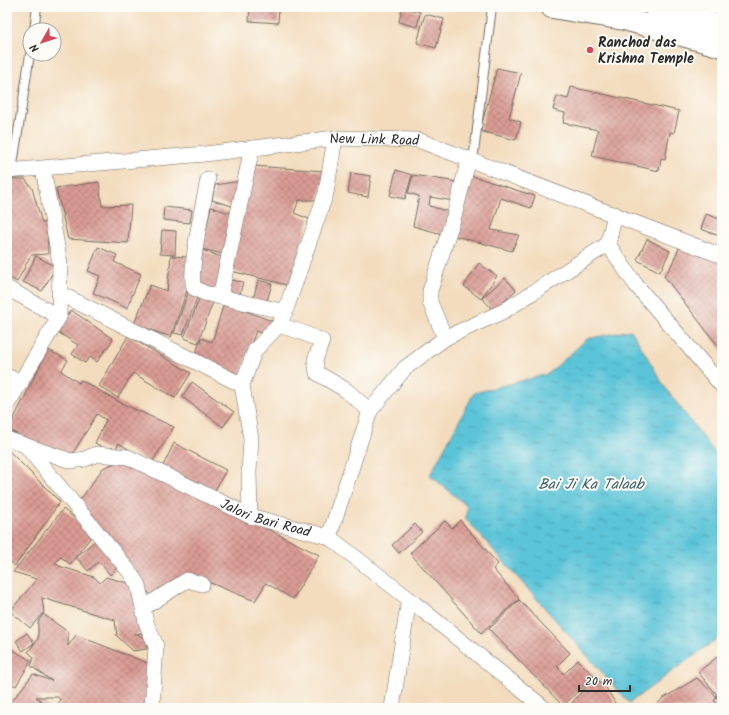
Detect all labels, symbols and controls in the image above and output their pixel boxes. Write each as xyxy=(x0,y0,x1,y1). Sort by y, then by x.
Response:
north arrow xyxy=(22,22,62,62)
place label: Ranchod das Krishna Temple xyxy=(598,32,694,70)
text: N xyxy=(26,39,44,56)
marker: Ranchod das Krishna Temple xyxy=(585,45,595,55)
street label: New Link Road xyxy=(328,128,420,152)
water label: Bai Ji Ka Talaab xyxy=(538,473,646,497)
street label: Jalori Bari Road xyxy=(217,493,314,544)
scale bar xyxy=(579,667,630,693)
text: 20 m xyxy=(585,672,613,691)

